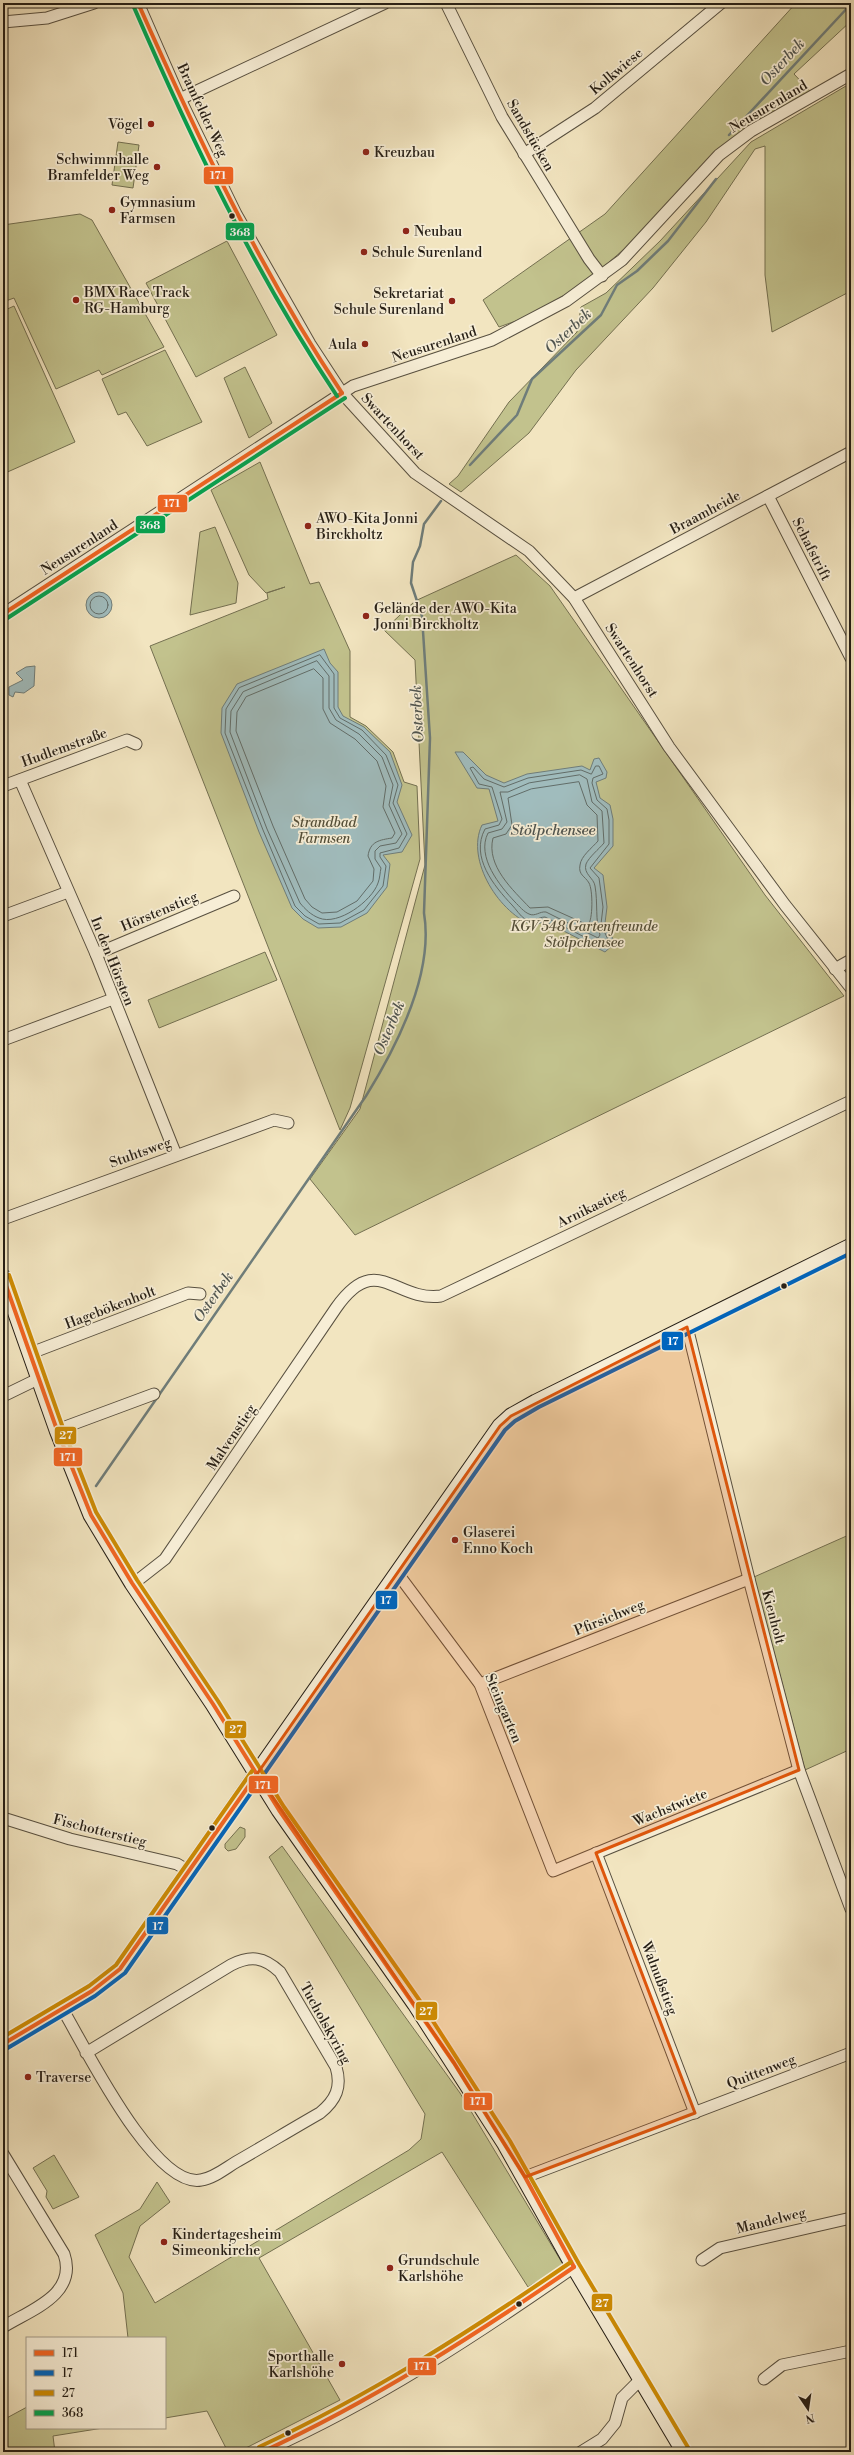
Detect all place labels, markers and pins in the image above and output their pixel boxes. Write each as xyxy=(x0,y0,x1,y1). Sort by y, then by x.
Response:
place label: Vögel xyxy=(107,116,143,134)
marker: Vögel xyxy=(146,119,156,129)
place label: Kreuzbau xyxy=(374,144,435,162)
marker: Kreuzbau xyxy=(361,147,371,157)
place label: Schwimmhalle Bramfelder Weg xyxy=(47,151,150,185)
marker: Schwimmhalle Bramfelder Weg xyxy=(152,162,162,172)
place label: Gymnasium Farmsen xyxy=(120,194,196,228)
marker: Gymnasium Farmsen xyxy=(107,205,117,215)
unlabelled marker xyxy=(227,211,237,221)
place label: Neubau xyxy=(414,223,462,241)
marker: Neubau xyxy=(401,226,411,236)
place label: Schule Surenland xyxy=(372,244,482,262)
marker: Schule Surenland xyxy=(359,247,369,257)
place label: BMX Race Track RG-Hamburg xyxy=(83,284,190,318)
place label: Sekretariat Schule Surenland xyxy=(334,285,444,319)
marker: BMX Race Track RG-Hamburg xyxy=(71,295,81,305)
marker: Sekretariat Schule Surenland xyxy=(447,296,457,306)
place label: Aula xyxy=(327,336,358,354)
marker: Aula xyxy=(360,339,370,349)
place label: AWO-Kita Jonni Birckholtz xyxy=(315,510,419,544)
marker: AWO-Kita Jonni Birckholtz xyxy=(303,521,313,531)
place label: Gelände der AWO-Kita Jonni Birckholtz xyxy=(373,600,518,634)
marker: Gelände der AWO-Kita Jonni Birckholtz xyxy=(361,611,371,621)
unlabelled marker xyxy=(779,1281,789,1291)
place label: Glaserei Enno Koch xyxy=(463,1524,534,1558)
marker: Glaserei Enno Koch xyxy=(450,1535,460,1545)
unlabelled marker xyxy=(207,1823,217,1833)
place label: Traverse xyxy=(36,2069,91,2087)
marker: Traverse xyxy=(23,2072,33,2082)
place label: Kindertagesheim Simeonkirche xyxy=(172,2226,281,2260)
marker: Kindertagesheim Simeonkirche xyxy=(159,2237,169,2247)
place label: Grundschule Karlshöhe xyxy=(398,2252,480,2286)
marker: Grundschule Karlshöhe xyxy=(385,2263,395,2273)
unlabelled marker xyxy=(514,2299,524,2309)
place label: Sporthalle Karlshöhe xyxy=(268,2348,334,2382)
marker: Sporthalle Karlshöhe xyxy=(337,2359,347,2369)
unlabelled marker xyxy=(283,2428,293,2438)

